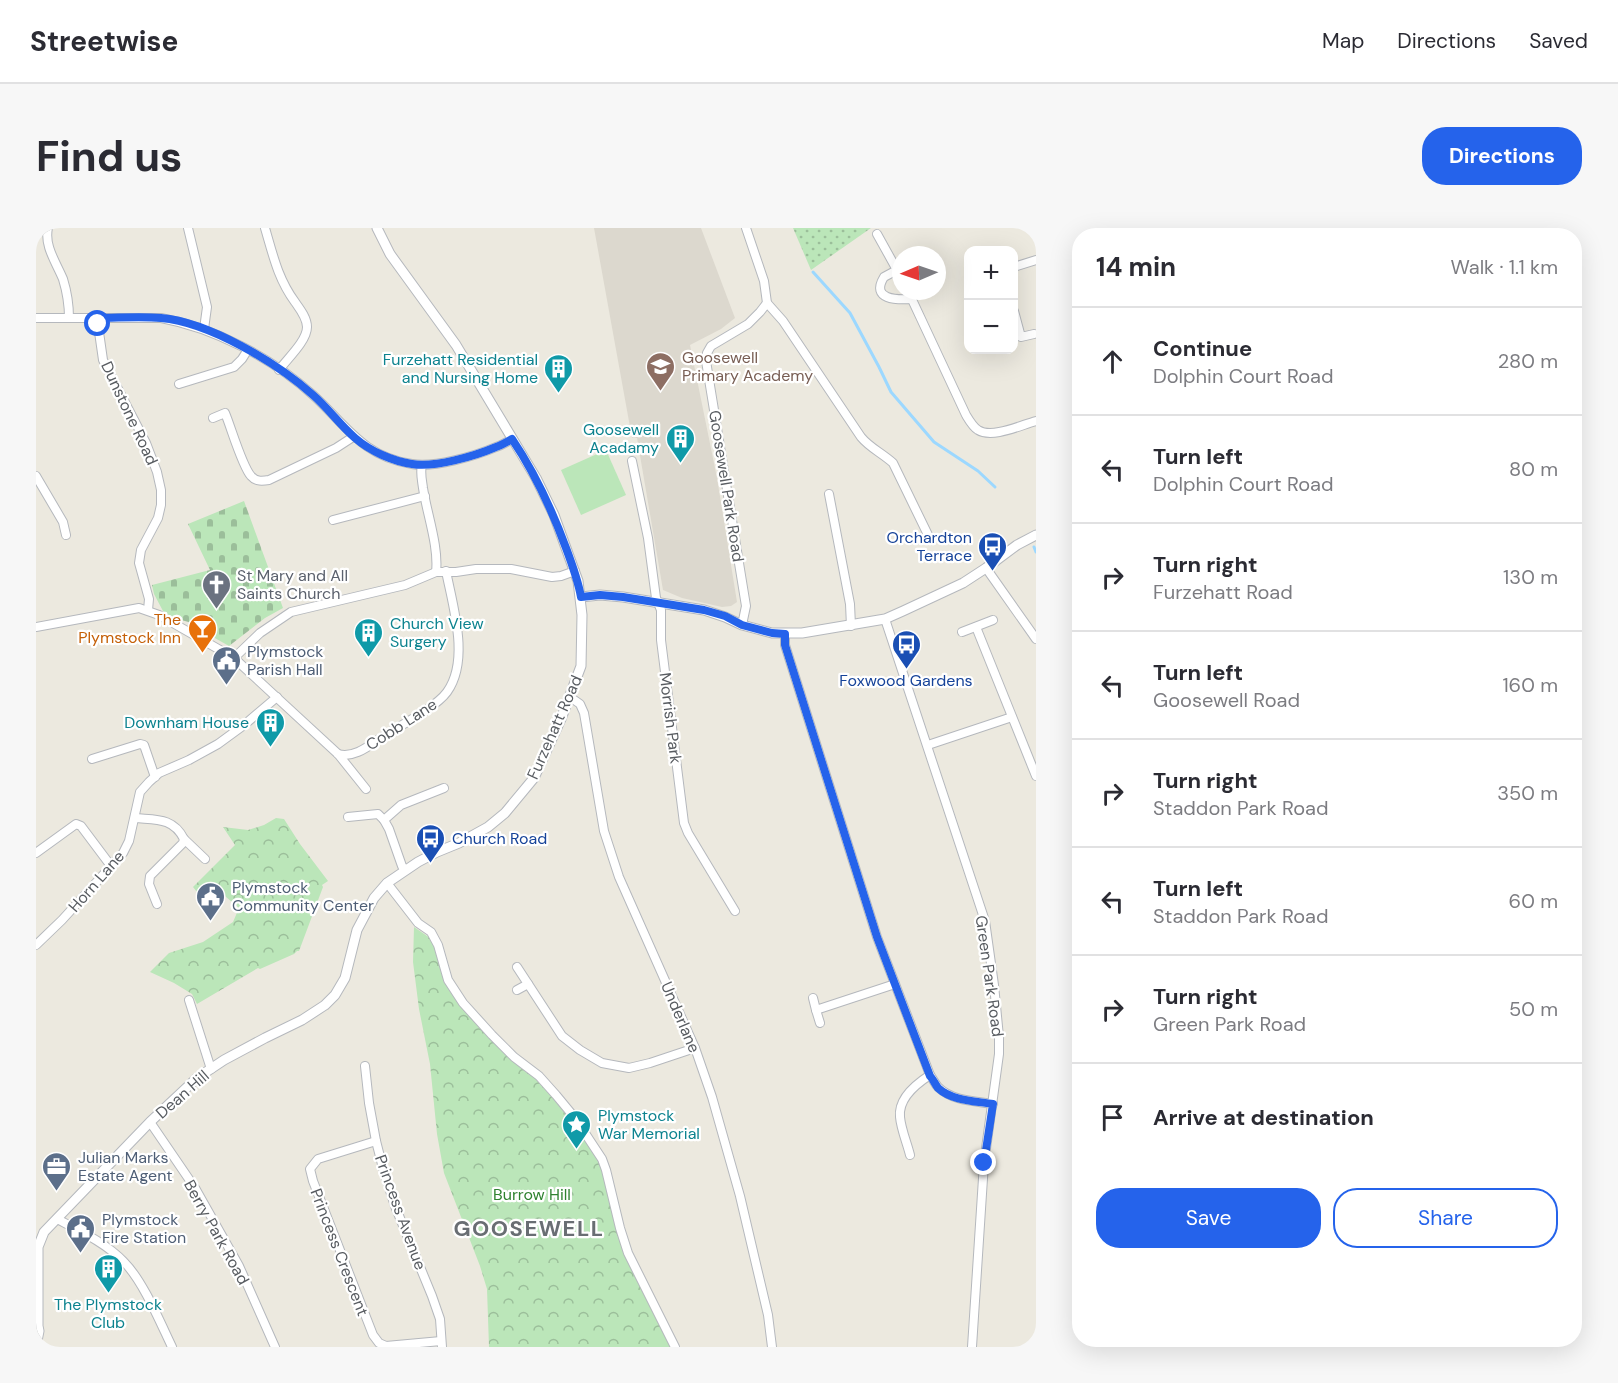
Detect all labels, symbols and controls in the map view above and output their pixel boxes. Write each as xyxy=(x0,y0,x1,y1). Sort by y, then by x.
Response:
text: Streetwise xyxy=(30,23,178,60)
text: Map xyxy=(1322,27,1364,55)
text: Directions xyxy=(1397,27,1496,55)
text: Saved xyxy=(1529,27,1588,55)
button: Directions xyxy=(1422,127,1582,185)
text: Find us xyxy=(36,129,182,184)
north arrow xyxy=(892,246,946,300)
map controls xyxy=(964,246,1018,354)
button: + xyxy=(964,246,1018,300)
text: 14 min xyxy=(1096,250,1176,284)
text: Walk · 1.1 km xyxy=(1450,254,1558,280)
button: − xyxy=(964,300,1018,354)
route start xyxy=(84,310,110,336)
text: Continue xyxy=(1153,334,1252,363)
icon: ahead xyxy=(1096,345,1129,378)
place label: Goosewell Primary Academy xyxy=(682,347,813,386)
text: 280 m xyxy=(1498,348,1558,374)
place label: Furzehatt Residential and Nursing Home xyxy=(383,349,538,388)
school or university icon: Goosewell Primary Academy xyxy=(645,350,677,392)
building icon: Furzehatt Residential and Nursing Home xyxy=(543,352,575,394)
street label: Dunstone Road xyxy=(96,358,163,469)
text: Dolphin Court Road xyxy=(1153,363,1333,389)
street label: Goosewell Park Road xyxy=(704,409,749,563)
place label: Goosewell Acadamy xyxy=(583,419,659,458)
building icon: Goosewell Acadamy xyxy=(664,422,696,464)
text: Turn left xyxy=(1153,442,1243,471)
icon: left xyxy=(1096,453,1129,486)
text: 80 m xyxy=(1509,456,1558,482)
text: Dolphin Court Road xyxy=(1153,471,1333,497)
place label: Orchardton Terrace xyxy=(887,527,972,566)
bus stop icon: Orchardton Terrace xyxy=(977,530,1009,572)
text: Turn right xyxy=(1153,550,1258,579)
icon: right xyxy=(1096,561,1129,594)
text: 130 m xyxy=(1503,564,1558,590)
place label: St Mary and All Saints Church xyxy=(237,565,348,604)
church icon: St Mary and All Saints Church xyxy=(200,568,232,610)
text: Furzehatt Road xyxy=(1153,579,1293,605)
place label: The Plymstock Inn xyxy=(78,609,181,648)
bar icon: The Plymstock Inn xyxy=(186,612,218,654)
place label: Church View Surgery xyxy=(390,613,484,652)
building icon: Church View Surgery xyxy=(353,616,385,658)
bus stop icon: Foxwood Gardens xyxy=(890,628,922,670)
place label: Plymstock Parish Hall xyxy=(247,641,323,680)
public building icon: Plymstock Parish Hall xyxy=(210,644,242,686)
text: Turn left xyxy=(1153,658,1243,687)
icon: left xyxy=(1096,669,1129,702)
place label: Foxwood Gardens xyxy=(839,670,973,691)
street label: Morrish Park xyxy=(654,671,687,765)
street label: Furzehatt Road xyxy=(522,672,587,783)
text: 160 m xyxy=(1502,672,1558,698)
text: Goosewell Road xyxy=(1153,687,1300,713)
street label: Cobb Lane xyxy=(362,694,441,755)
building icon: Downham House xyxy=(254,706,286,748)
place label: Downham House xyxy=(124,712,249,733)
text: Turn right xyxy=(1153,766,1258,795)
icon: right xyxy=(1096,777,1129,810)
text: 350 m xyxy=(1497,780,1558,806)
text: Staddon Park Road xyxy=(1153,795,1328,821)
bus stop icon: Church Road xyxy=(415,822,447,864)
place label: Church Road xyxy=(452,828,547,849)
street label: Horn Lane xyxy=(64,846,129,917)
text: Turn left xyxy=(1153,874,1243,903)
place label: Plymstock Community Center xyxy=(232,877,374,916)
public building icon: Plymstock Community Center xyxy=(195,880,227,922)
icon: left xyxy=(1096,885,1129,918)
text: 60 m xyxy=(1509,888,1558,914)
text: Staddon Park Road xyxy=(1153,903,1328,929)
street label: Green Park Road xyxy=(971,914,1008,1038)
street label: Underlane xyxy=(656,978,705,1056)
text: Turn right xyxy=(1153,982,1258,1011)
icon: right xyxy=(1096,993,1129,1026)
text: 50 m xyxy=(1509,996,1558,1022)
text: Green Park Road xyxy=(1153,1011,1306,1037)
street label: Dean Hill xyxy=(151,1065,213,1123)
icon: arrive xyxy=(1096,1101,1129,1134)
text: Arrive at destination xyxy=(1153,1103,1374,1132)
place label: Plymstock War Memorial xyxy=(598,1105,700,1144)
place icon: Plymstock War Memorial xyxy=(561,1108,593,1150)
place label: Julian Marks Estate Agent xyxy=(78,1147,173,1186)
route end xyxy=(970,1149,996,1175)
office icon: Julian Marks Estate Agent xyxy=(41,1150,73,1192)
street label: Princess Avenue xyxy=(370,1152,431,1273)
street label: Berry Park Road xyxy=(179,1176,254,1288)
park label: Burrow Hill xyxy=(493,1184,571,1205)
street label: Princess Crescent xyxy=(306,1186,373,1319)
button: Save xyxy=(1096,1188,1321,1248)
button: Share xyxy=(1333,1188,1558,1248)
place label: Plymstock Fire Station xyxy=(102,1209,186,1248)
public building icon: Plymstock Fire Station xyxy=(65,1212,97,1254)
district label: GOOSEWELL xyxy=(453,1214,605,1243)
building icon: The Plymstock Club xyxy=(92,1252,124,1294)
place label: The Plymstock Club xyxy=(54,1294,162,1333)

